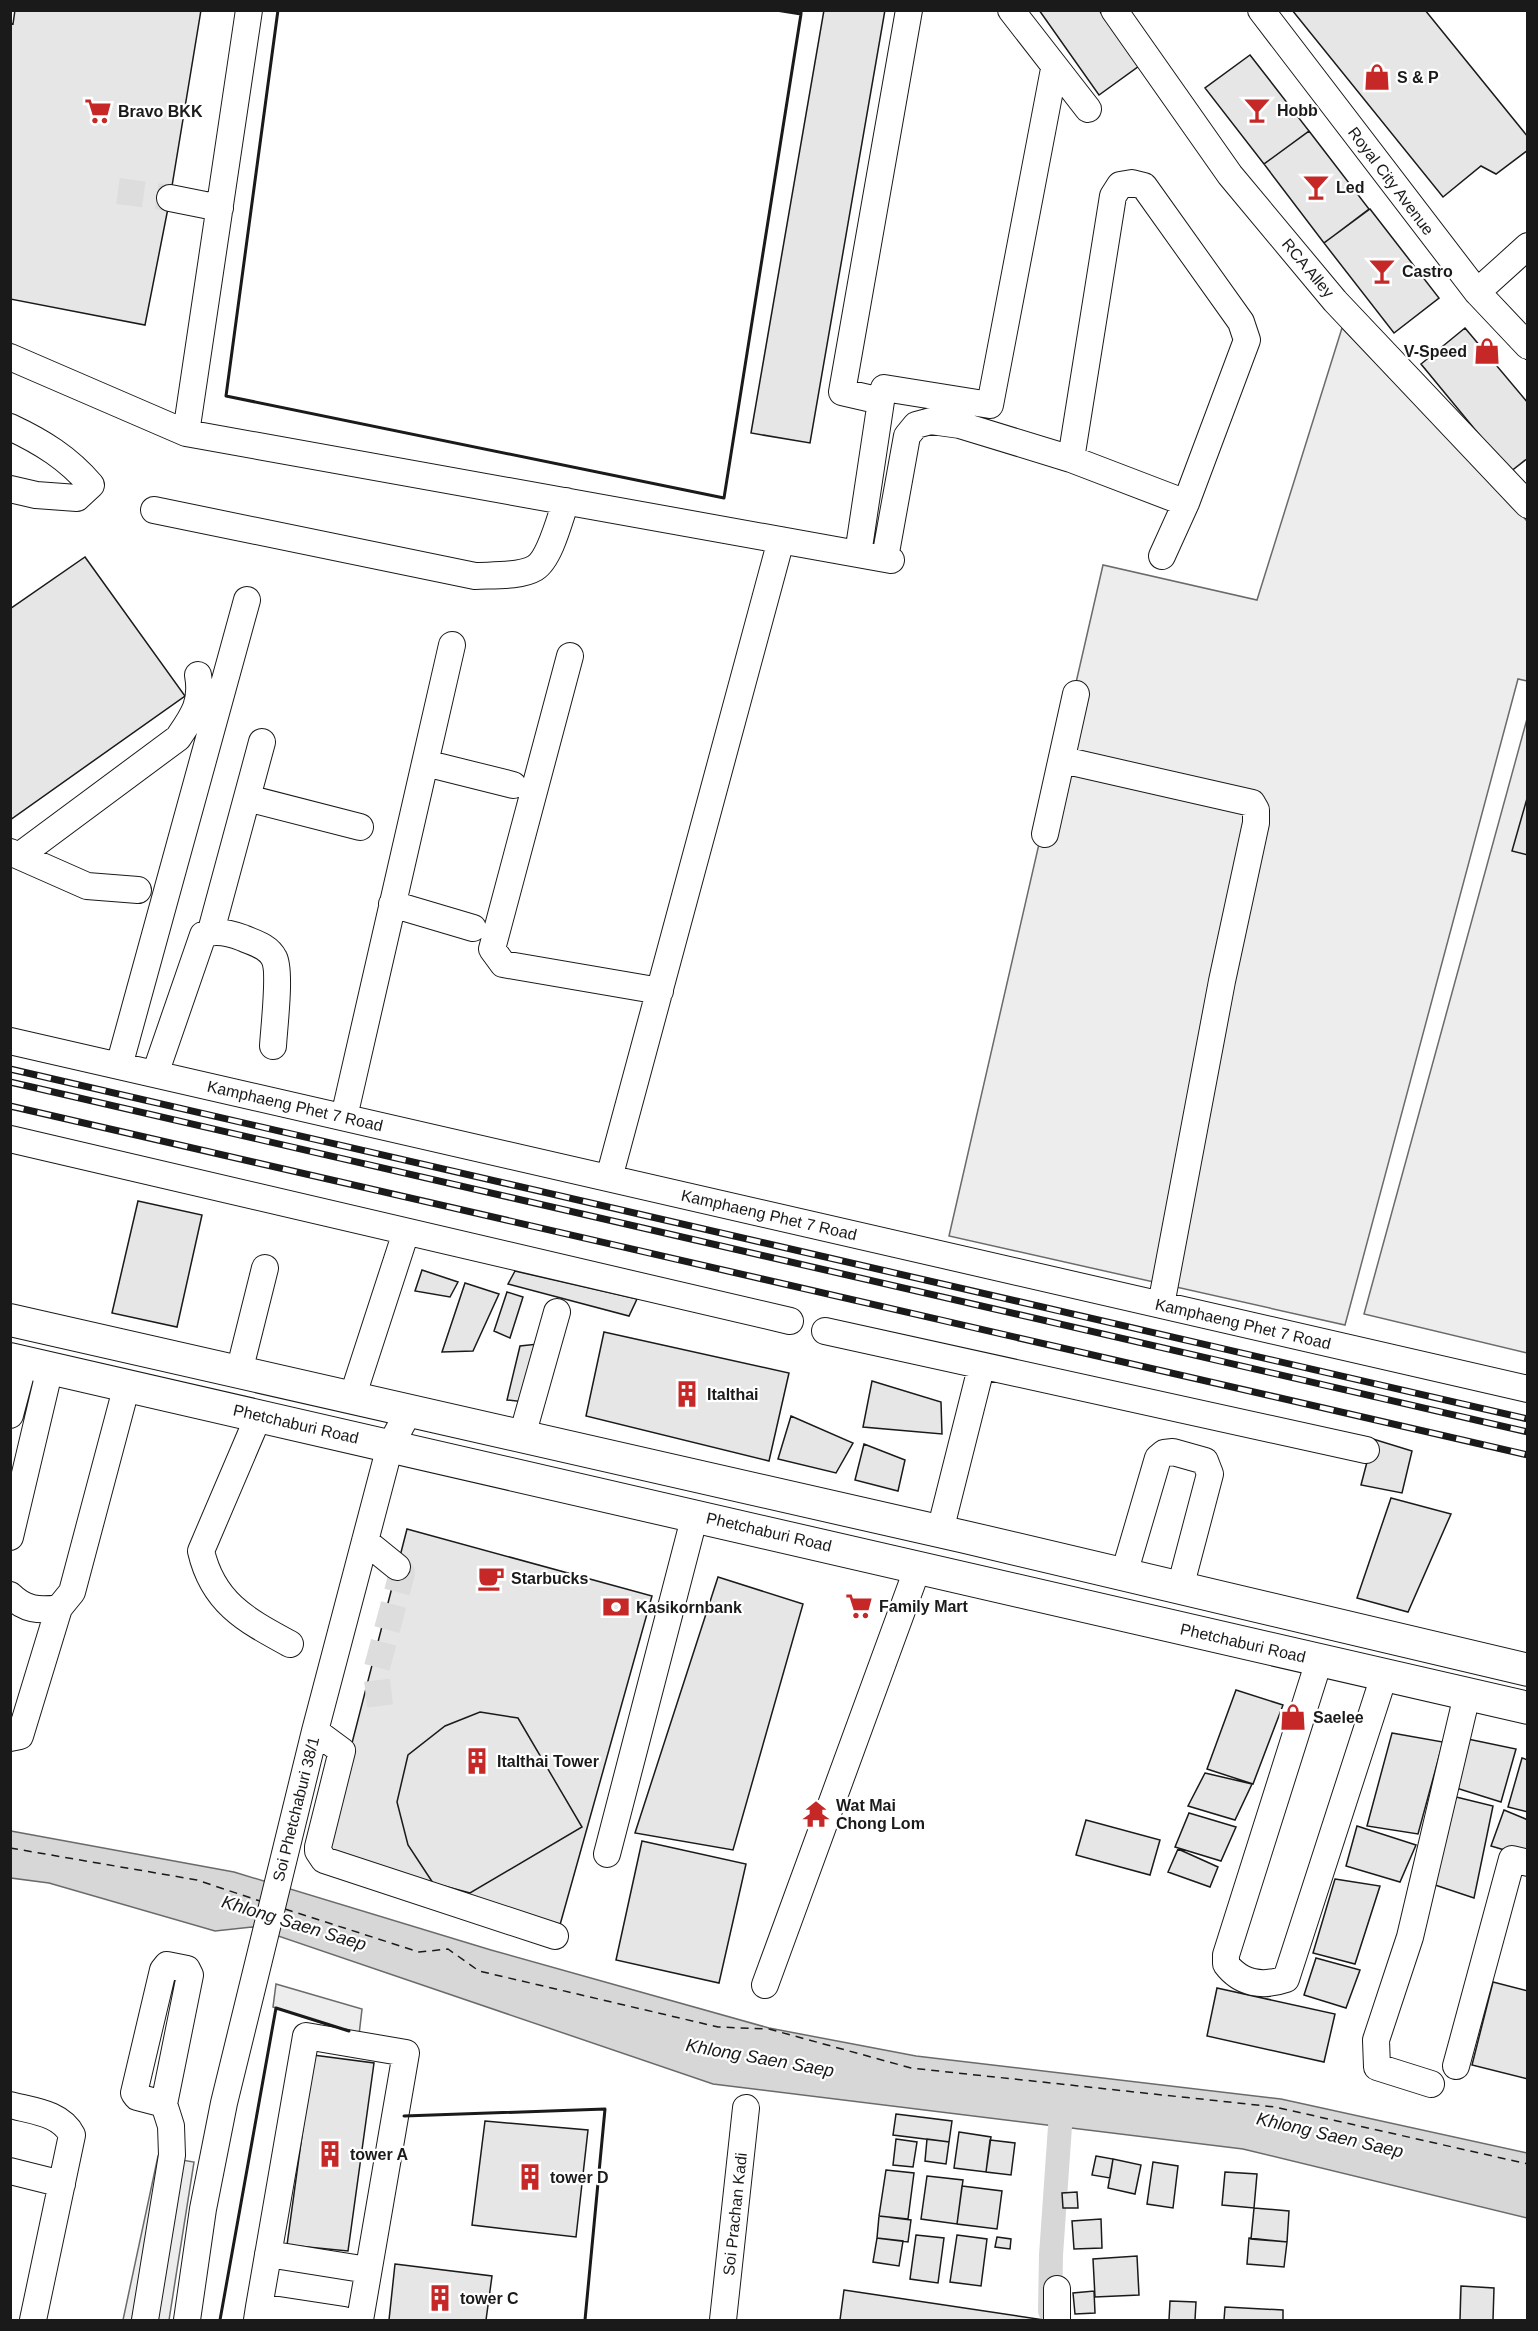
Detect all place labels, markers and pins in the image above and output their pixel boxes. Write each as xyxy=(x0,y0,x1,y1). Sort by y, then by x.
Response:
shop icon: S & P xyxy=(1362,62,1392,92)
place label: S & P xyxy=(1397,69,1439,86)
bar icon: Hobb xyxy=(1242,95,1272,125)
supermarket icon: Bravo BKK xyxy=(83,96,113,126)
place label: Hobb xyxy=(1277,102,1318,119)
place label: Bravo BKK xyxy=(118,103,203,120)
bar icon: Led xyxy=(1301,172,1331,202)
place label: Led xyxy=(1336,179,1364,196)
bar icon: Castro xyxy=(1367,256,1397,286)
place label: Castro xyxy=(1402,263,1453,280)
shop icon: V-Speed xyxy=(1472,336,1502,366)
place label: V-Speed xyxy=(1404,343,1467,360)
building icon: Italthai xyxy=(672,1379,702,1409)
place label: Italthai xyxy=(707,1386,759,1403)
cafe icon: Starbucks xyxy=(476,1563,506,1593)
place label: Starbucks xyxy=(511,1570,588,1587)
supermarket icon: Family Mart xyxy=(844,1591,874,1621)
bank icon: Kasikornbank xyxy=(601,1592,631,1622)
place label: Family Mart xyxy=(879,1598,969,1615)
place label: Kasikornbank xyxy=(636,1599,742,1616)
shop icon: Saelee xyxy=(1278,1702,1308,1732)
place label: Saelee xyxy=(1313,1709,1364,1726)
building icon: Italthai Tower xyxy=(462,1746,492,1776)
place label: Italthai Tower xyxy=(497,1753,599,1770)
place label: Wat Mai Chong Lom xyxy=(836,1797,925,1832)
temple icon: Wat Mai Chong Lom xyxy=(801,1799,831,1829)
building icon: tower A xyxy=(315,2139,345,2169)
place label: tower A xyxy=(350,2146,409,2163)
building icon: tower D xyxy=(515,2162,545,2192)
place label: tower D xyxy=(550,2169,609,2186)
building icon: tower C xyxy=(425,2283,455,2313)
place label: tower C xyxy=(460,2290,519,2307)

